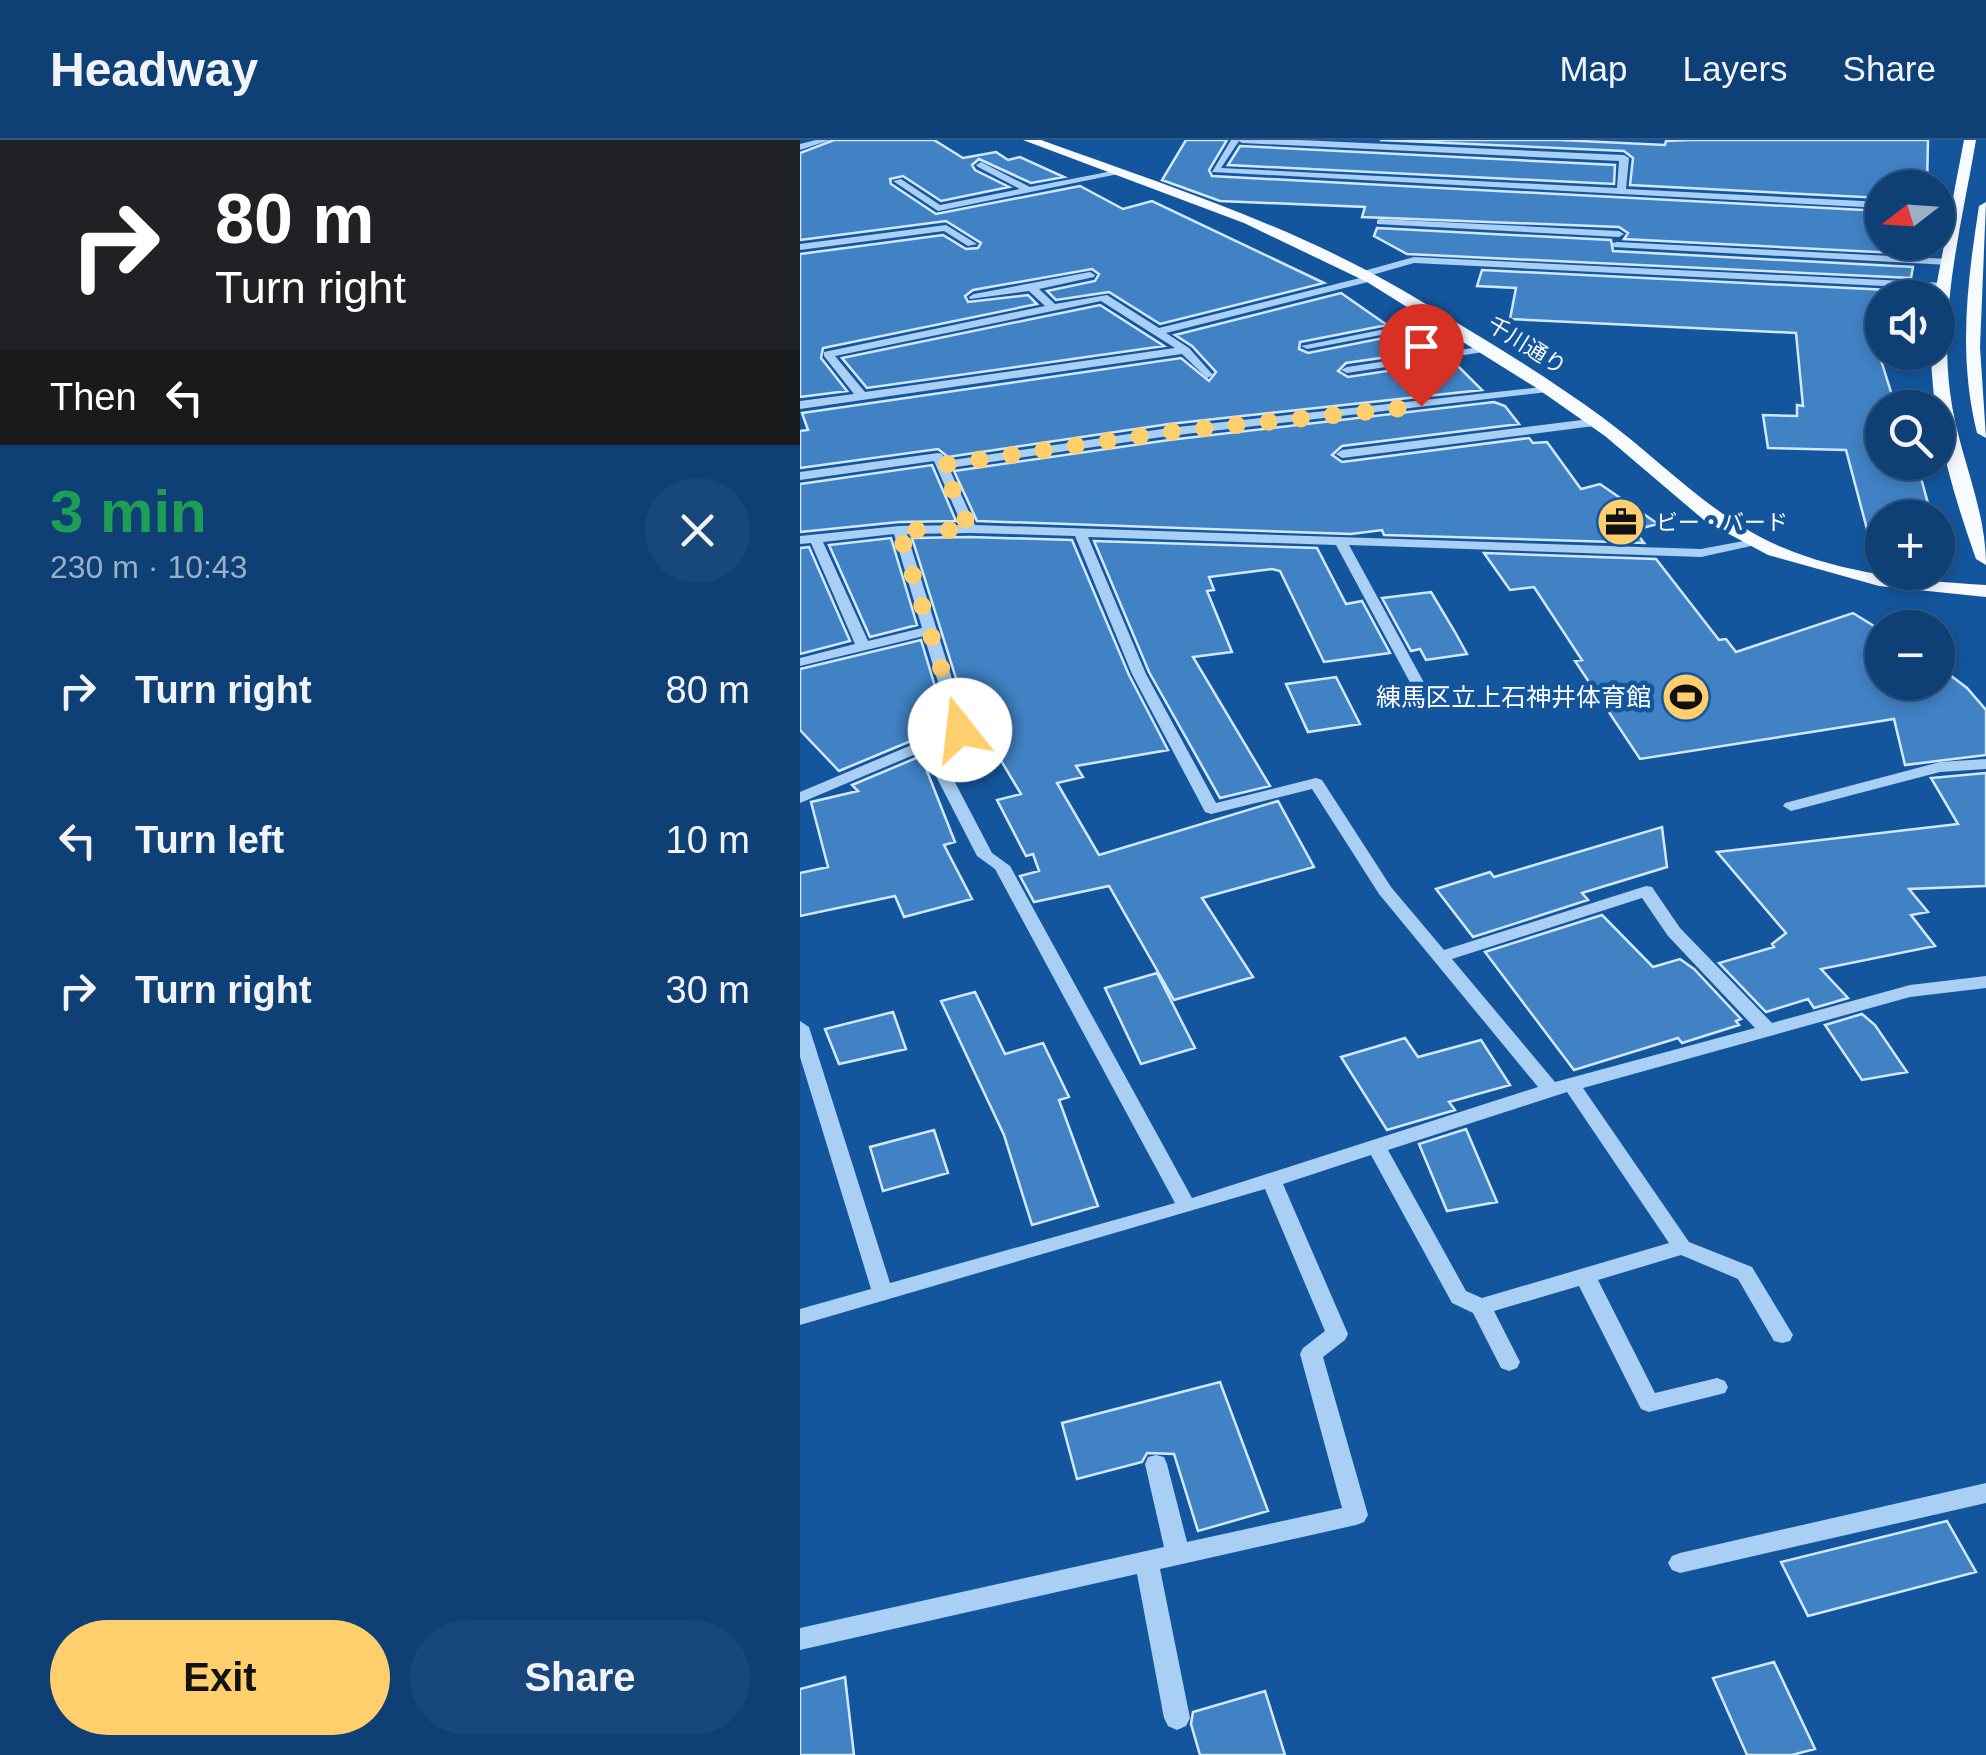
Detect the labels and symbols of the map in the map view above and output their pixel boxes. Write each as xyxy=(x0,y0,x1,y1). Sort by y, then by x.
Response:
north arrow xyxy=(1865,170,1955,260)
pin xyxy=(1379,304,1464,407)
street label: 千川通り xyxy=(1483,312,1571,379)
office icon: ビー・バード xyxy=(1595,496,1647,548)
place label: ビー・バード xyxy=(1656,510,1788,535)
sports icon: 練馬区立上石神井体育館 xyxy=(1660,671,1712,723)
position arrow xyxy=(908,678,1012,782)
place label: 練馬区立上石神井体育館 xyxy=(1376,683,1651,711)

